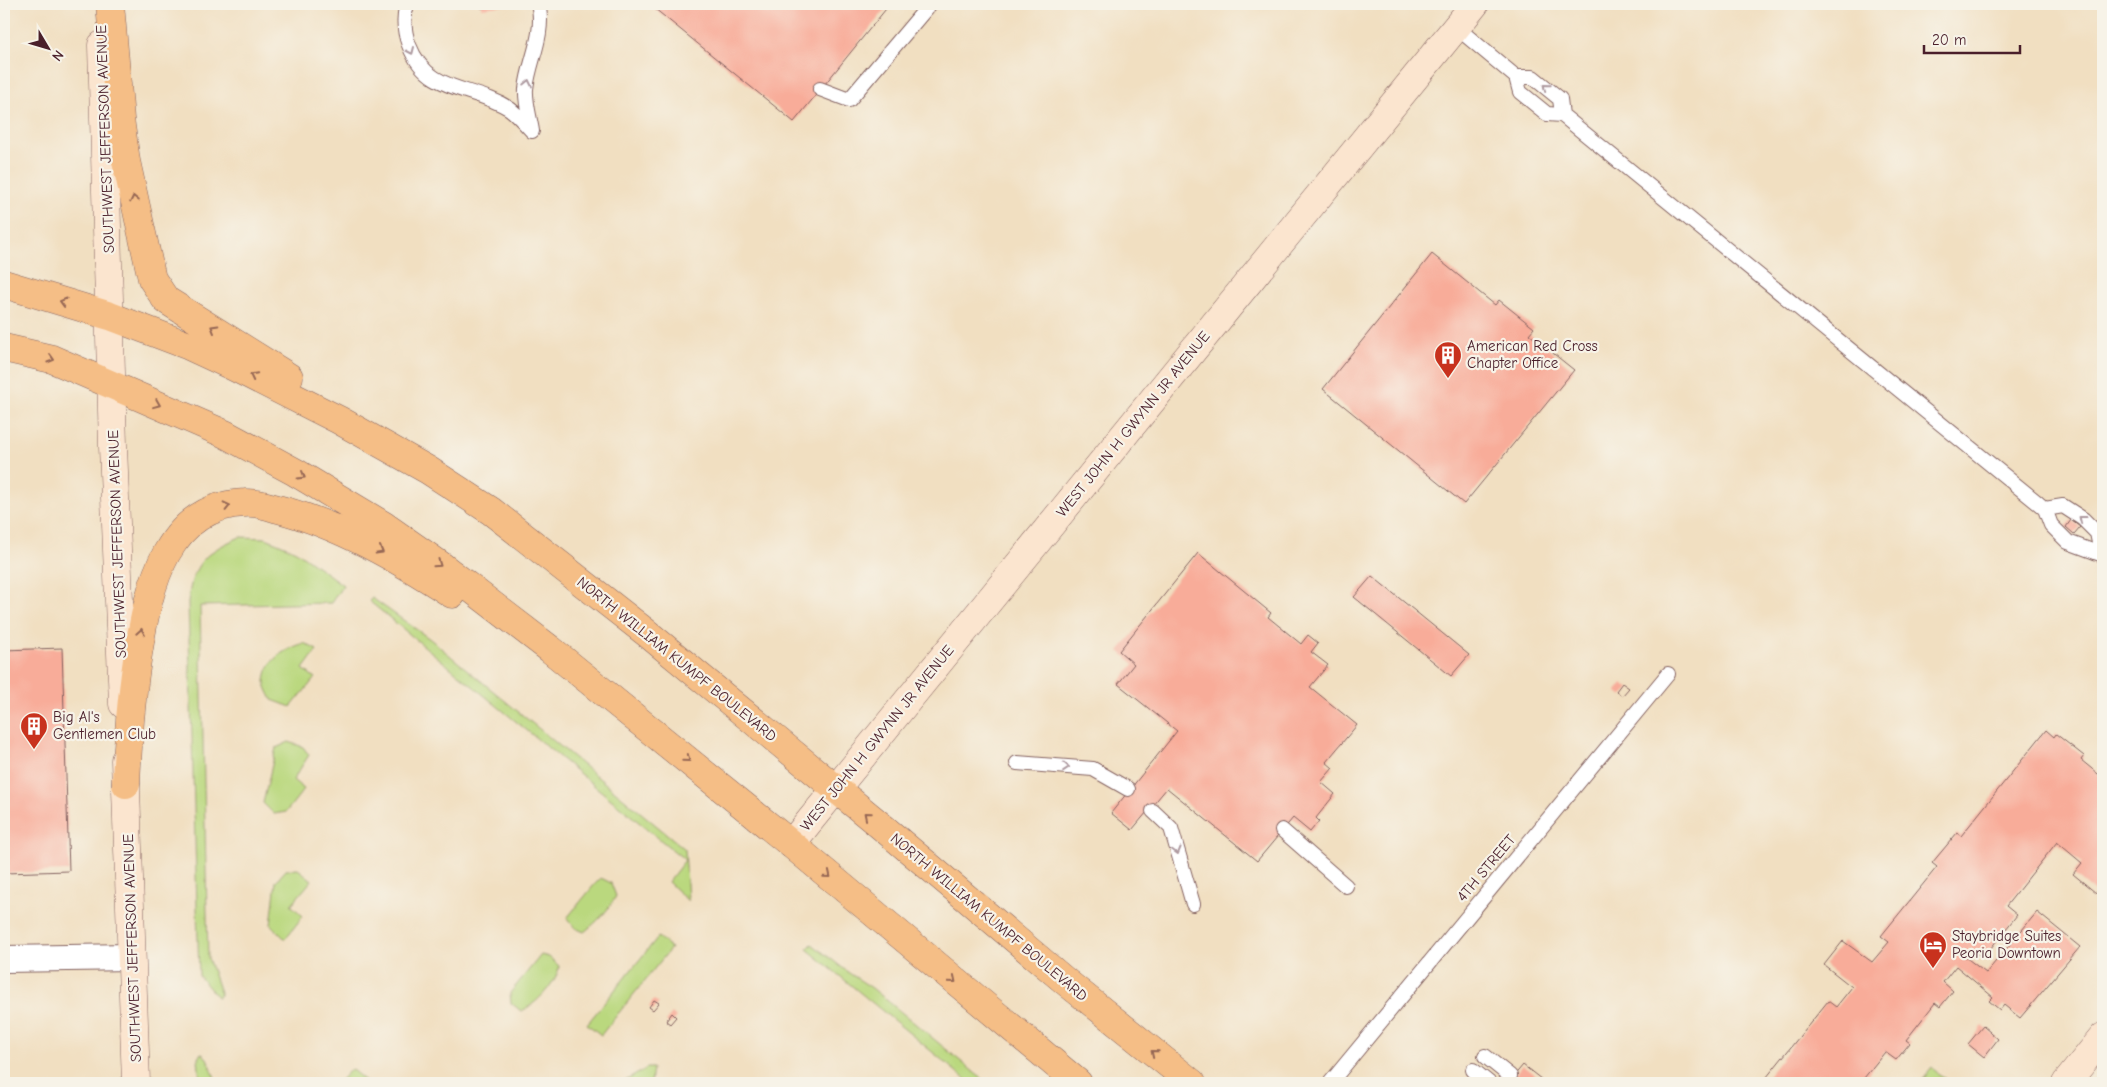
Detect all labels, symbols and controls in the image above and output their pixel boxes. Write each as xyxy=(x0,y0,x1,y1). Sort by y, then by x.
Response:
north arrow xyxy=(22,22,72,72)
scale bar xyxy=(1924,22,2021,54)
street label: SOUTHWEST JEFFERSON AVENUE xyxy=(92,24,118,254)
text: 20 m xyxy=(1932,31,1966,49)
one-way arrow xyxy=(405,46,416,55)
text: N xyxy=(48,47,67,65)
one-way arrow xyxy=(522,79,533,88)
one-way arrow xyxy=(1543,84,1552,93)
one-way arrow xyxy=(130,195,140,203)
one-way arrow xyxy=(59,297,67,307)
one-way arrow xyxy=(210,325,219,335)
street label: WEST JOHN H GWYNN JR AVENUE xyxy=(1052,327,1214,521)
place label: American Red Cross Chapter Office xyxy=(1467,337,1598,372)
building icon: American Red Cross Chapter Office xyxy=(1433,340,1463,379)
one-way arrow xyxy=(46,354,55,364)
one-way arrow xyxy=(249,372,258,382)
one-way arrow xyxy=(152,398,160,408)
street label: SOUTHWEST JEFFERSON AVENUE xyxy=(104,429,130,659)
one-way arrow xyxy=(296,470,305,480)
one-way arrow xyxy=(223,501,232,512)
one-way arrow xyxy=(2079,517,2088,525)
one-way arrow xyxy=(375,545,384,555)
one-way arrow xyxy=(433,558,442,567)
street label: NORTH WILLIAM KUMPF BOULEVARD xyxy=(574,573,780,745)
one-way arrow xyxy=(136,627,146,636)
street label: WEST JOHN H GWYNN JR AVENUE xyxy=(796,641,958,835)
place label: Big Al's Gentlemen Club xyxy=(53,708,156,743)
building icon: Big Al's Gentlemen Club xyxy=(19,711,49,750)
one-way arrow xyxy=(681,754,690,763)
one-way arrow xyxy=(1062,761,1070,772)
one-way arrow xyxy=(864,811,873,820)
street label: NORTH WILLIAM KUMPF BOULEVARD xyxy=(887,829,1091,1005)
street label: 4TH STREET xyxy=(1453,831,1519,905)
street label: SOUTHWEST JEFFERSON AVENUE xyxy=(119,833,145,1063)
one-way arrow xyxy=(1172,846,1182,854)
one-way arrow xyxy=(823,870,832,879)
place label: Staybridge Suites Peoria Downtown xyxy=(1952,927,2061,962)
hotel icon: Staybridge Suites Peoria Downtown xyxy=(1918,930,1948,969)
one-way arrow xyxy=(947,974,956,982)
one-way arrow xyxy=(1151,1050,1160,1058)

